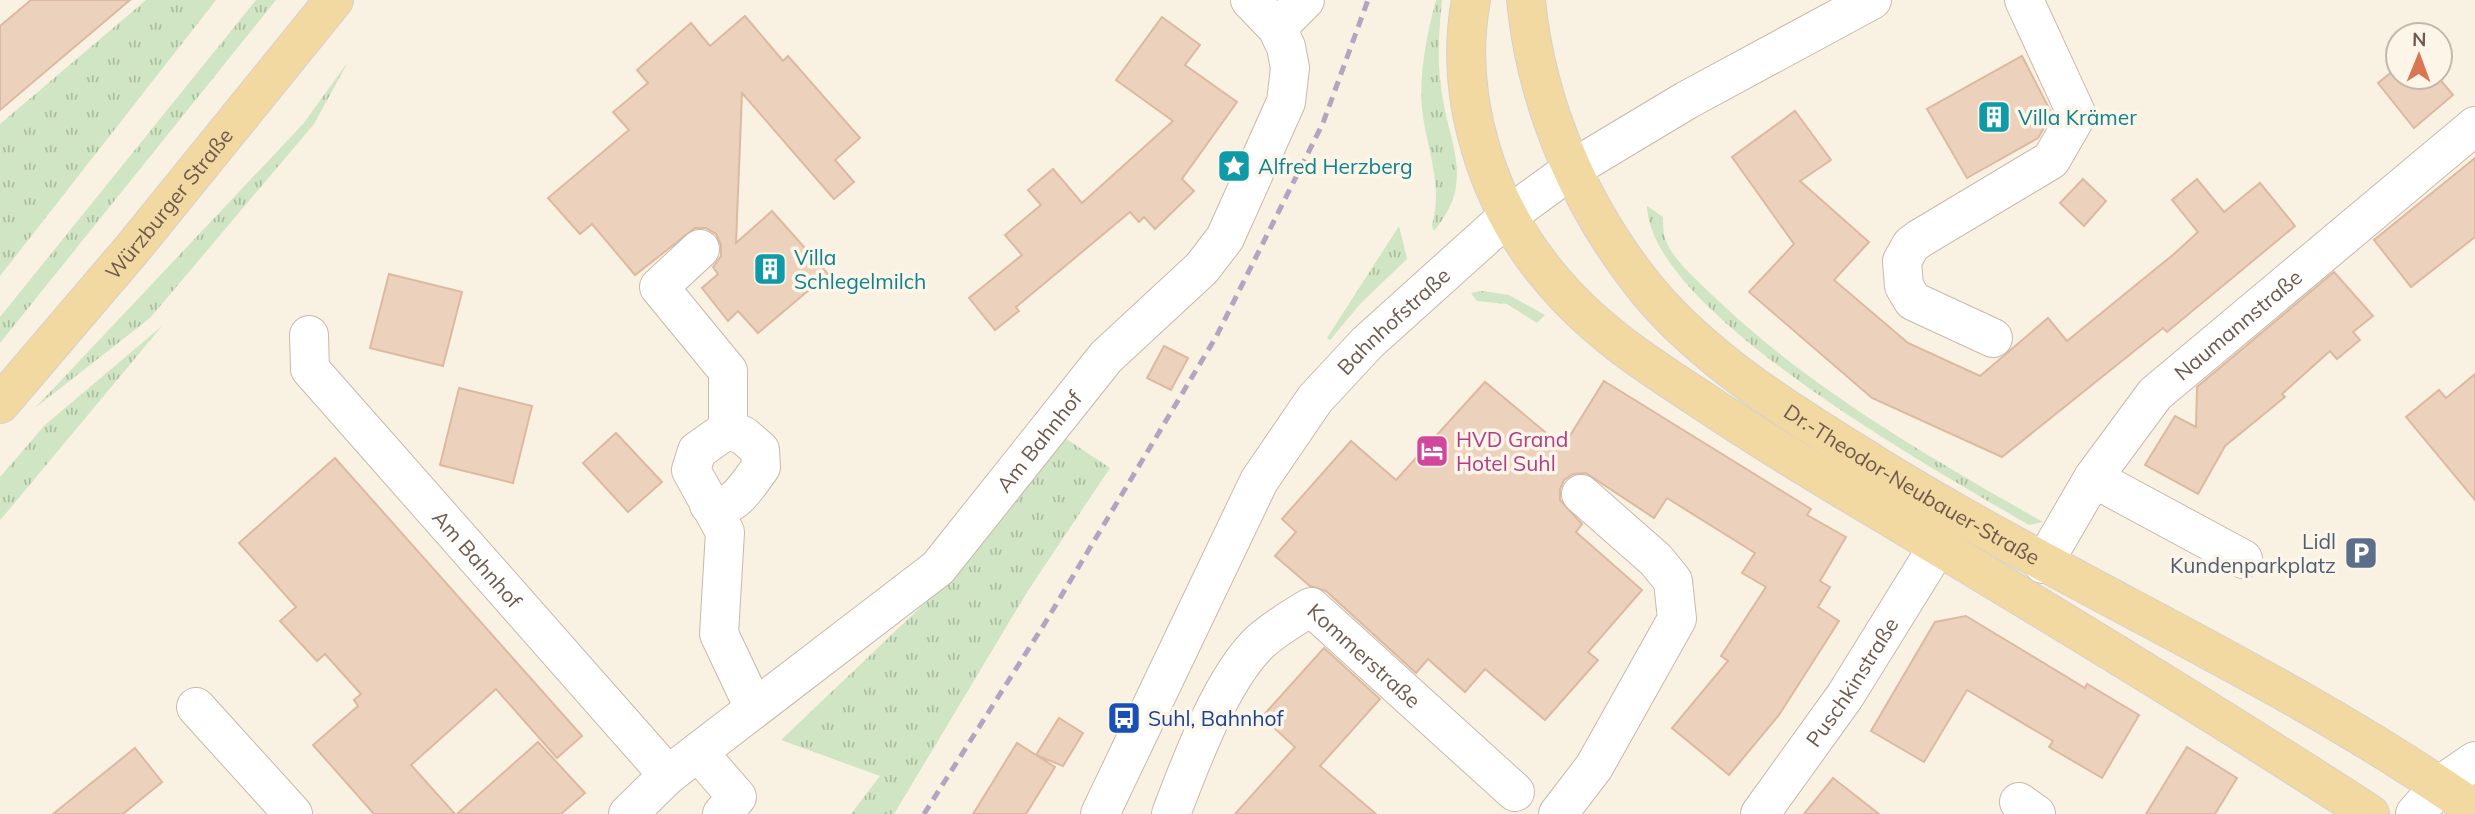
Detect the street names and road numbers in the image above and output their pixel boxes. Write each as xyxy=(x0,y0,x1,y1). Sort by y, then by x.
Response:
street label: Würzburger Straße xyxy=(99,123,238,285)
street label: Bahnhofstraße xyxy=(1331,262,1455,380)
street label: Naumannstraße xyxy=(2169,264,2307,385)
street label: Am Bahnhof xyxy=(991,385,1088,497)
street label: Dr.-Theodor-Neubauer-Straße xyxy=(1779,398,2044,570)
street label: Am Bahnhof xyxy=(427,504,528,614)
street label: Kommerstraße xyxy=(1302,598,1426,713)
street label: Puschkinstraße xyxy=(1800,612,1904,752)

